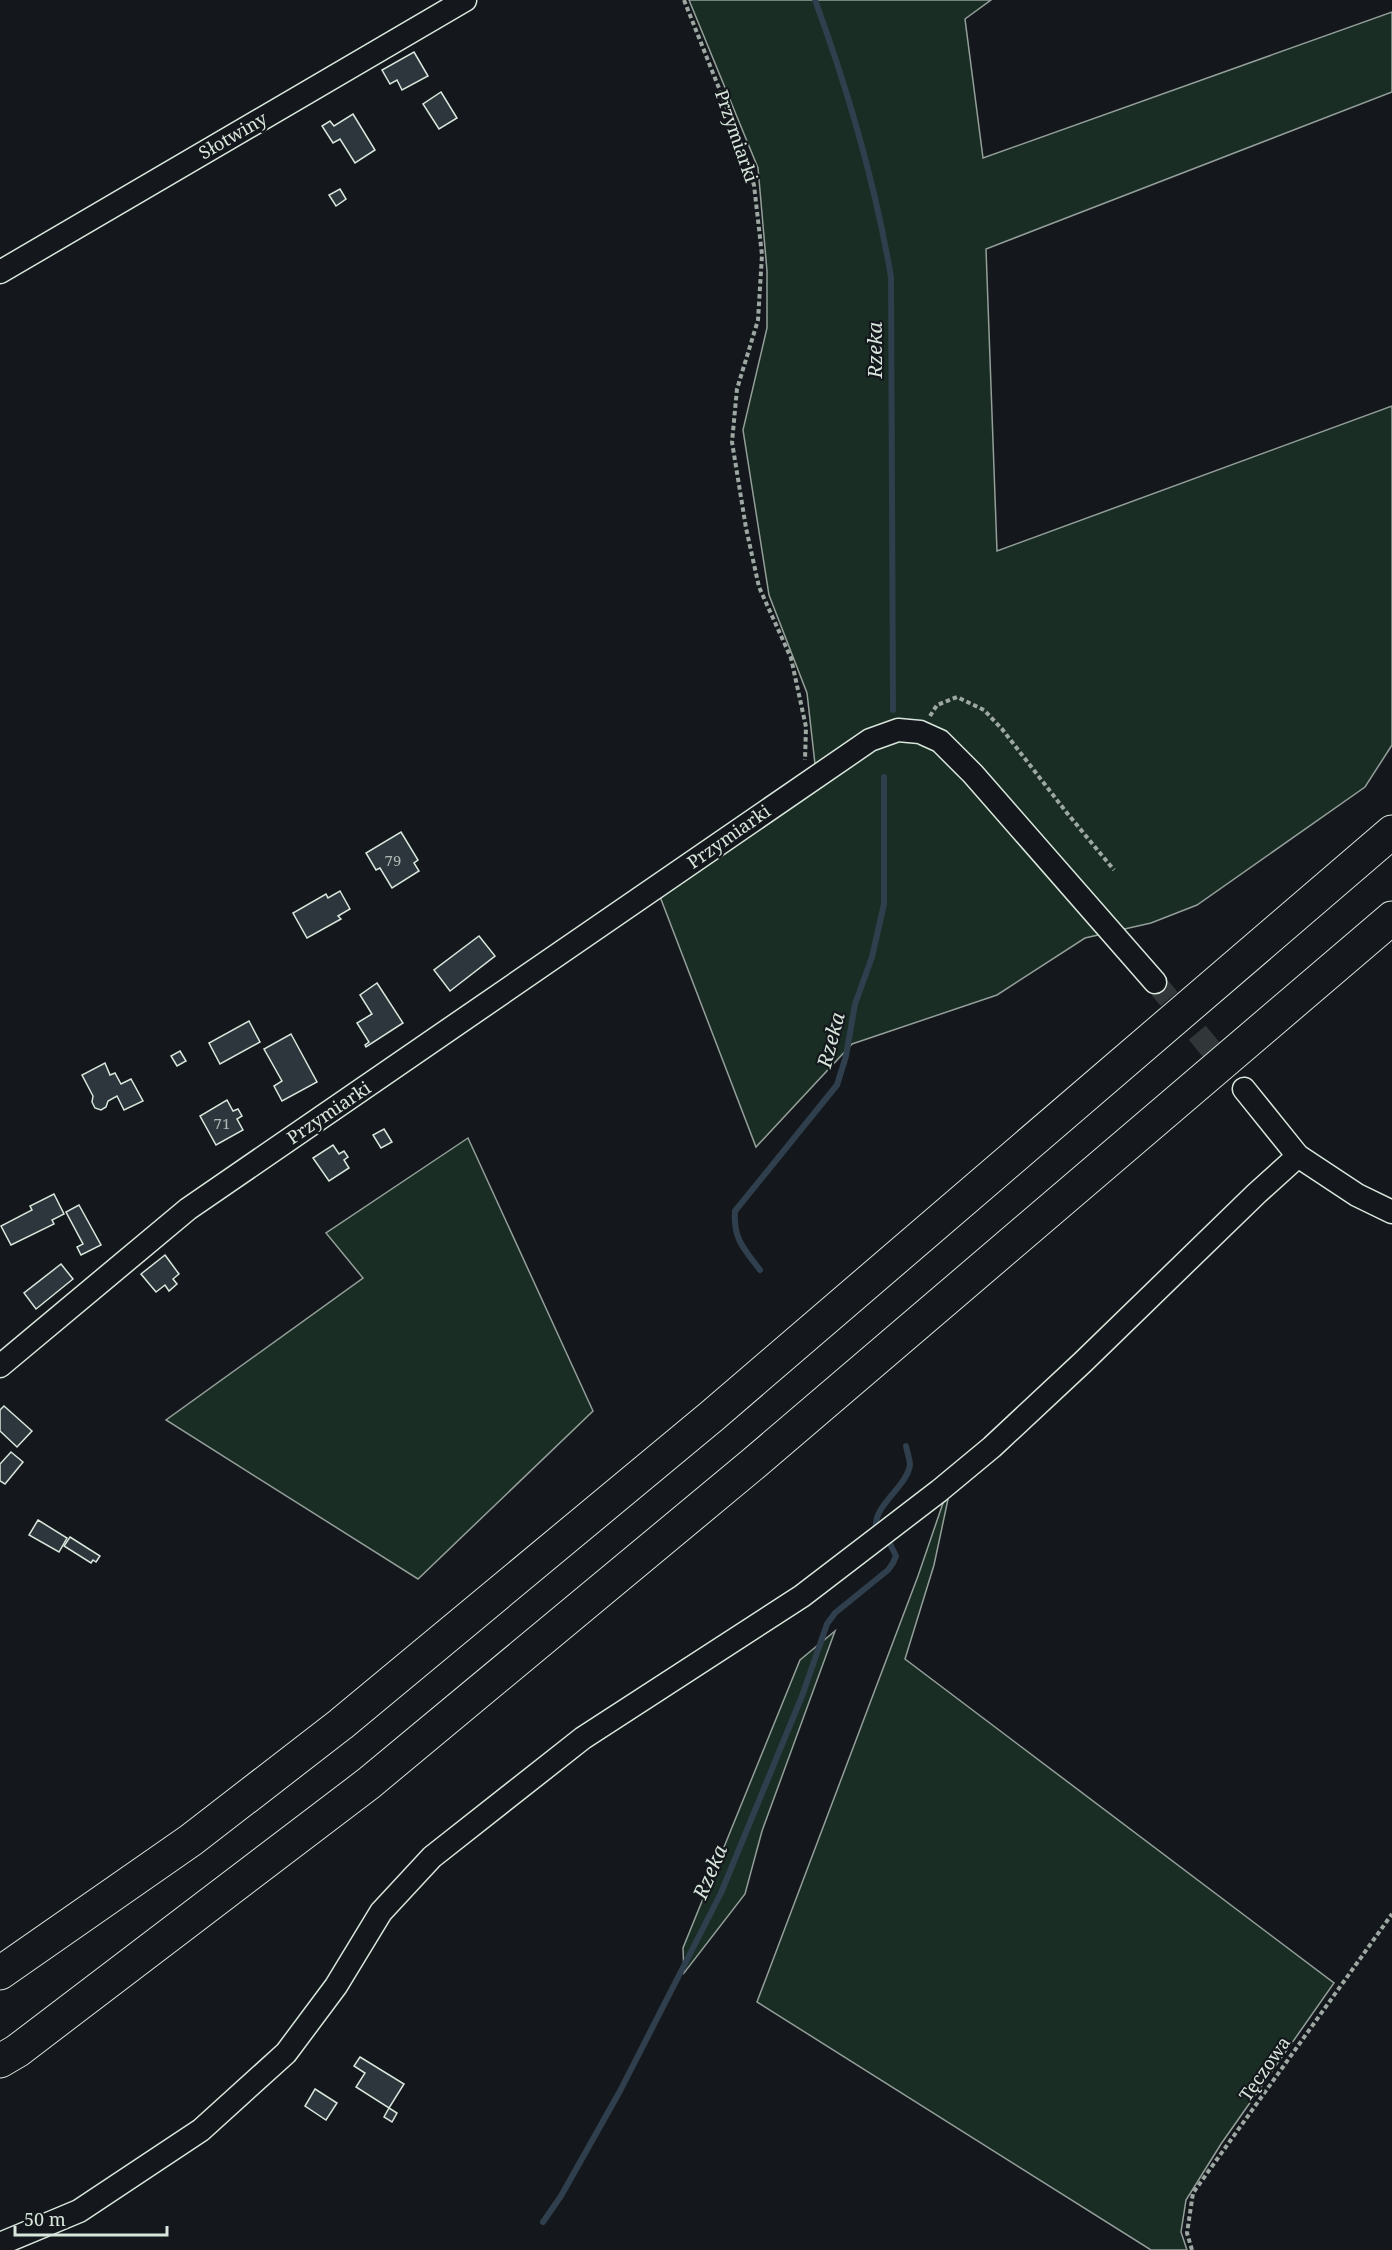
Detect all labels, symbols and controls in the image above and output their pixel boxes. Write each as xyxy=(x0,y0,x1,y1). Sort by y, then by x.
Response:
street label: Przymiarki xyxy=(710,86,764,185)
street label: Słotwiny xyxy=(194,106,272,164)
water label: Rzeka xyxy=(861,321,888,379)
street label: Przymiarki xyxy=(682,799,775,874)
house number: 79 xyxy=(385,850,401,870)
water label: Rzeka xyxy=(810,1009,851,1072)
street label: Przymiarki xyxy=(282,1075,375,1149)
house number: 71 xyxy=(214,1113,230,1133)
water label: Rzeka xyxy=(686,1840,733,1904)
street label: Tęczowa xyxy=(1233,2031,1295,2106)
scale bar xyxy=(15,2199,166,2237)
text: 50 m xyxy=(24,2207,66,2231)

